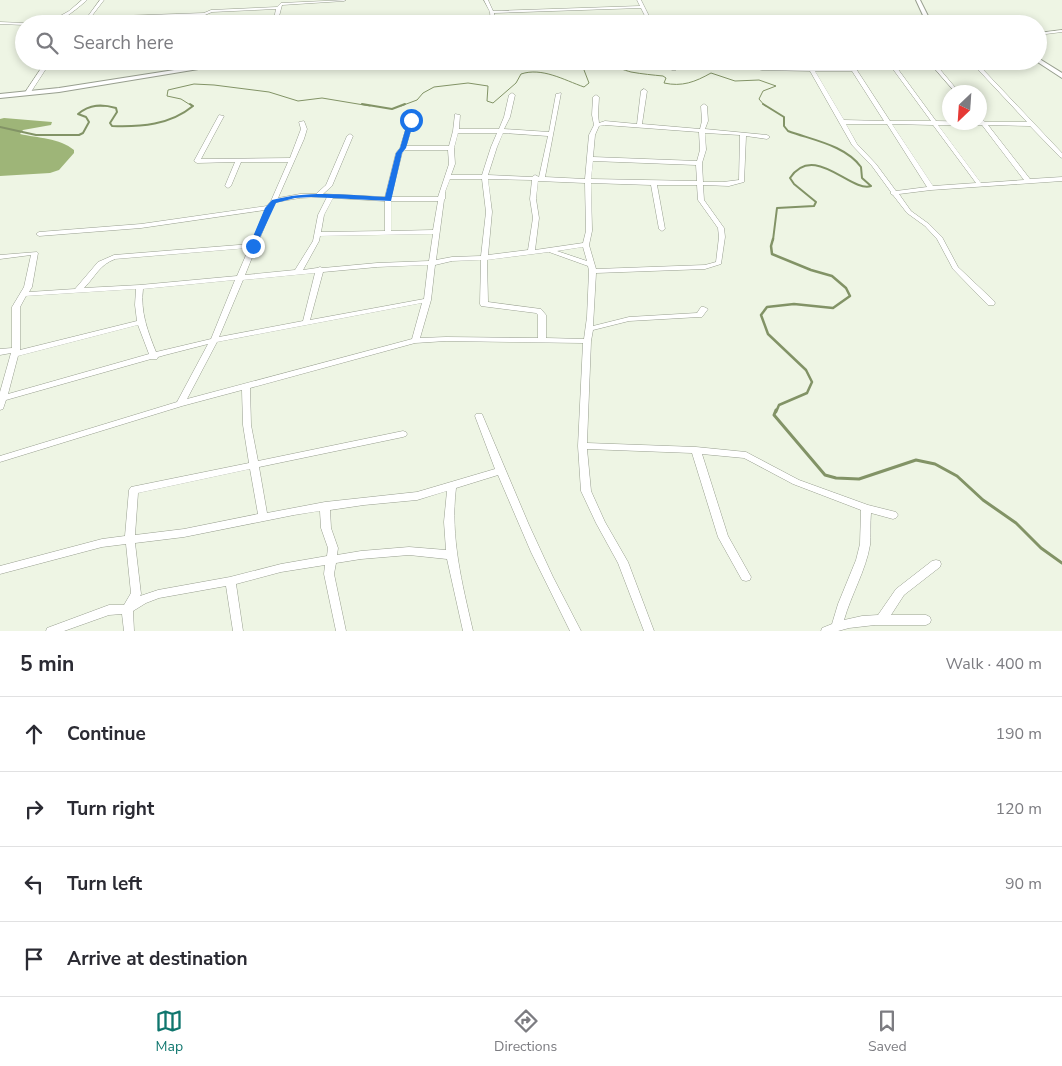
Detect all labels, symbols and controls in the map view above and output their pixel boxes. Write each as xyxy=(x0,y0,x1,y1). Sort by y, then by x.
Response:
search box xyxy=(15,15,1047,70)
icon: search xyxy=(33,29,61,57)
text: Search here xyxy=(73,30,174,56)
north arrow xyxy=(942,85,987,130)
route start xyxy=(400,109,423,132)
route end xyxy=(242,235,265,258)
text: 5 min xyxy=(20,650,74,678)
text: Walk · 400 m xyxy=(946,653,1042,675)
icon: ahead xyxy=(20,720,48,748)
text: Continue xyxy=(67,721,146,747)
text: 190 m xyxy=(995,723,1042,745)
icon: right xyxy=(20,795,48,823)
text: Turn right xyxy=(67,796,154,822)
text: 120 m xyxy=(995,798,1042,820)
icon: left xyxy=(20,870,48,898)
text: Turn left xyxy=(67,871,142,897)
text: 90 m xyxy=(1005,873,1042,895)
icon: arrive xyxy=(20,945,48,973)
text: Arrive at destination xyxy=(67,946,248,972)
tab: Map xyxy=(155,1007,183,1056)
tab: Directions xyxy=(494,1007,557,1056)
tab: Saved xyxy=(868,1007,907,1056)

